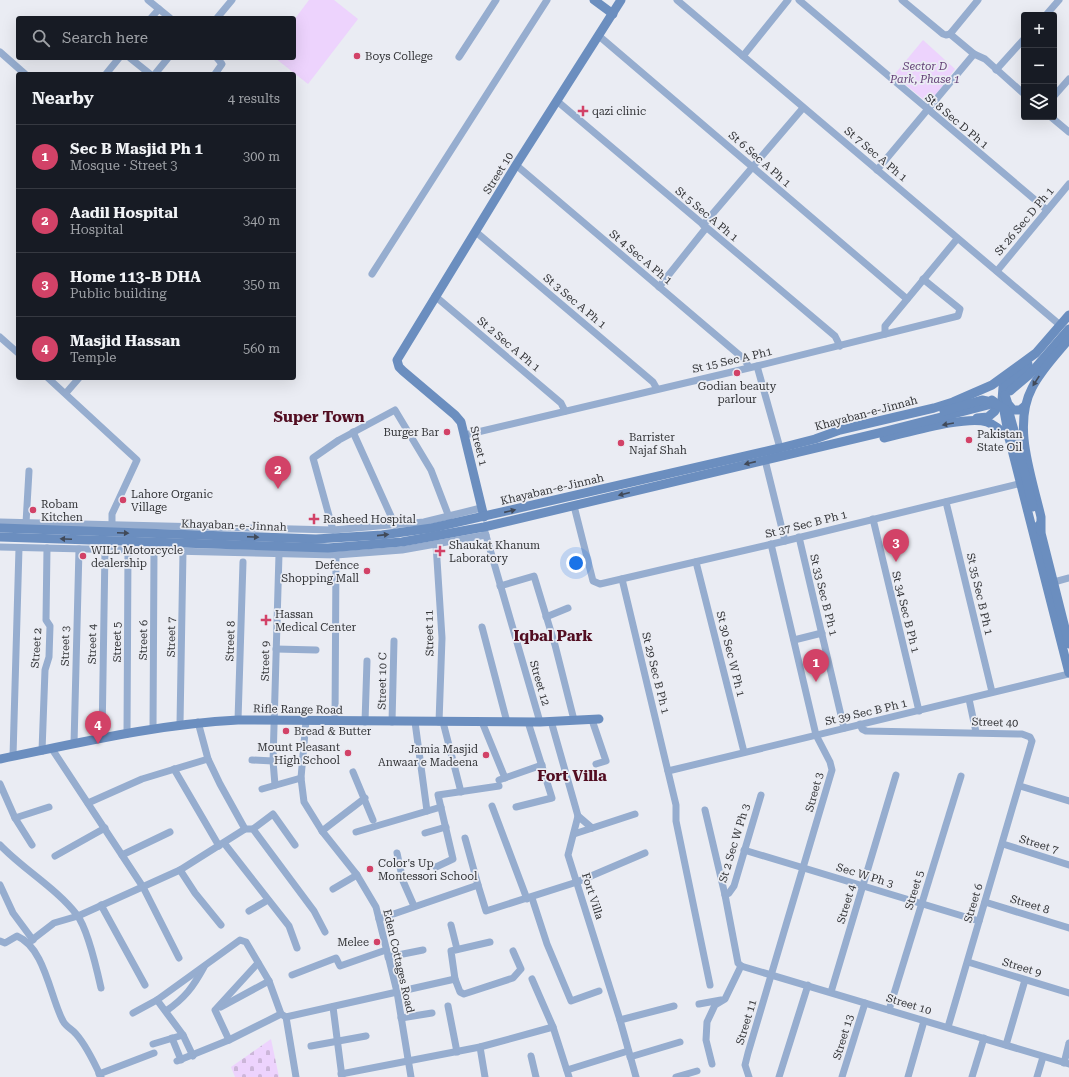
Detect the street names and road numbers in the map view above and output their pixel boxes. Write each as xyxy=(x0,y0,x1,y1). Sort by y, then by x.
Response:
street label: St 8 Sec D Ph 1 xyxy=(922,91,991,152)
street label: St 7 Sec A Ph 1 xyxy=(842,124,910,184)
street label: St 6 Sec A Ph 1 xyxy=(726,129,793,190)
street label: Street 10 xyxy=(481,150,516,196)
street label: St 5 Sec A Ph 1 xyxy=(673,184,741,244)
street label: St 26 Sec D Ph 1 xyxy=(992,185,1057,258)
street label: St 4 Sec A Ph 1 xyxy=(607,227,675,287)
street label: St 3 Sec A Ph 1 xyxy=(541,271,609,331)
street label: St 2 Sec A Ph 1 xyxy=(475,314,543,374)
street label: St 15 Sec A Ph1 xyxy=(691,345,773,376)
street label: Khayaban-e-Jinnah xyxy=(813,394,919,433)
street label: Street 1 xyxy=(467,425,490,467)
street label: Khayaban-e-Jinnah xyxy=(499,471,605,508)
street label: St 37 Sec B Ph 1 xyxy=(764,508,848,541)
street label: Khayaban-e-Jinnah xyxy=(181,517,287,534)
street label: St 35 Sec B Ph 1 xyxy=(964,552,995,637)
street label: St 33 Sec B Ph 1 xyxy=(807,553,840,637)
street label: St 34 Sec B Ph 1 xyxy=(889,570,922,654)
street label: Street 11 xyxy=(423,610,436,656)
street label: St 30 Sec W Ph 1 xyxy=(714,610,747,698)
street label: Street 7 xyxy=(165,617,178,657)
street label: Street 6 xyxy=(137,620,150,660)
street label: Street 8 xyxy=(223,621,238,661)
street label: Street 5 xyxy=(111,622,124,662)
street label: Street 4 xyxy=(86,623,99,664)
street label: Street 3 xyxy=(59,626,72,666)
street label: Street 2 xyxy=(29,627,44,669)
street label: St 29 Sec B Ph 1 xyxy=(639,631,672,715)
street label: Street 9 xyxy=(259,641,272,681)
street label: Street 10 C xyxy=(376,652,390,710)
street label: Street 12 xyxy=(527,659,552,707)
street label: St 39 Sec B Ph 1 xyxy=(824,697,909,728)
street label: Rifle Range Road xyxy=(253,702,343,717)
street label: Street 40 xyxy=(971,715,1019,730)
street label: Street 3 xyxy=(803,771,826,813)
street label: St 2 Sec W Ph 3 xyxy=(716,802,753,884)
street label: Street 7 xyxy=(1018,832,1060,857)
street label: Sec W Ph 3 xyxy=(835,861,895,890)
street label: Street 5 xyxy=(902,869,927,911)
street label: Fort Villa xyxy=(579,871,606,921)
street label: Street 4 xyxy=(834,882,859,925)
street label: Street 6 xyxy=(961,882,986,924)
street label: Street 8 xyxy=(1009,892,1051,917)
street label: Eden Cottages Road xyxy=(380,908,417,1014)
street label: Street 9 xyxy=(1001,955,1043,980)
street label: Street 10 xyxy=(885,991,933,1018)
street label: Street 11 xyxy=(733,998,760,1046)
street label: Street 13 xyxy=(830,1013,857,1061)

